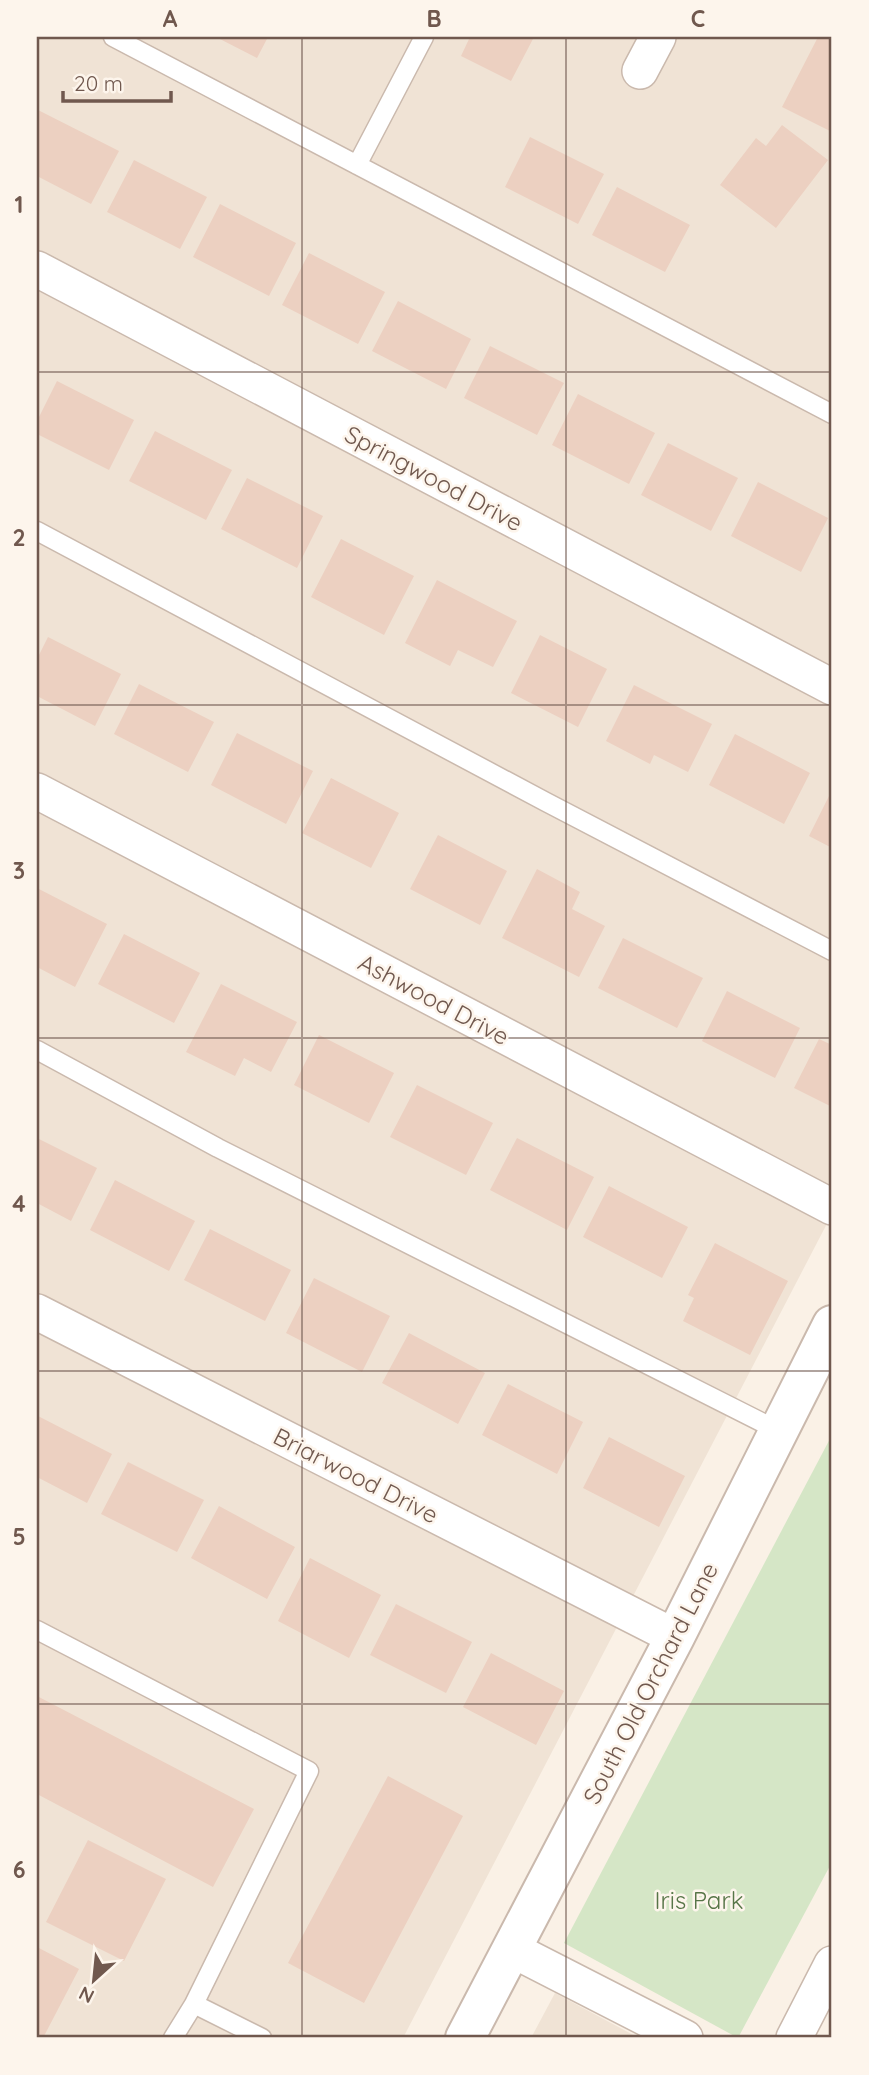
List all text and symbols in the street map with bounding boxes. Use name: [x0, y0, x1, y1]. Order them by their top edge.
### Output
text: A: [163, 4, 178, 33]
text: B: [426, 4, 442, 33]
text: C: [691, 4, 705, 33]
scale bar: [63, 60, 172, 104]
text: 20 m: [74, 70, 123, 96]
text: 1: [15, 190, 23, 219]
street label: Springwood Drive: [340, 418, 528, 538]
text: 2: [12, 523, 26, 552]
text: 3: [13, 856, 25, 885]
street label: Ashwood Drive: [354, 947, 514, 1051]
text: 4: [12, 1189, 26, 1218]
street label: Briarwood Drive: [269, 1421, 443, 1529]
text: 5: [12, 1522, 26, 1551]
street label: South Old Orchard Lane: [576, 1557, 724, 1809]
text: 6: [13, 1855, 25, 1884]
park label: Iris Park: [655, 1885, 744, 1915]
north arrow: [60, 1946, 130, 2016]
text: N: [75, 1981, 98, 2009]

